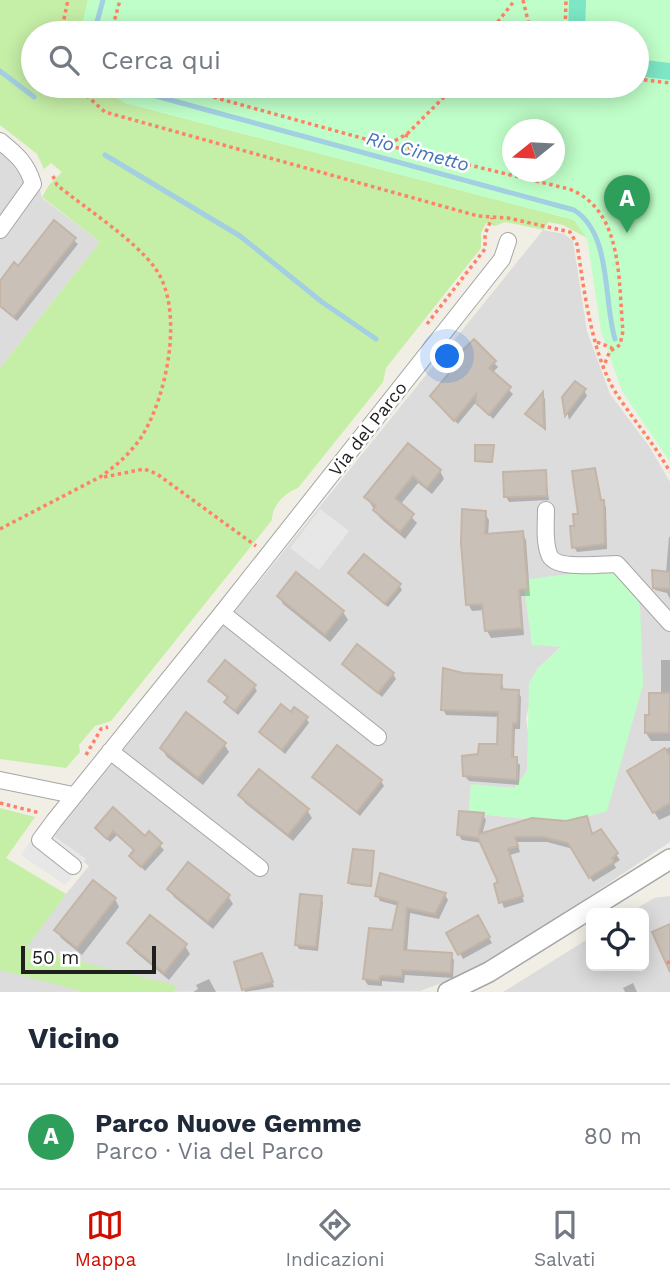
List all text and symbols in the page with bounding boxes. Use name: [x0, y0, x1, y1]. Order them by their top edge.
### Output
search box: [21, 21, 649, 98]
icon: search: [45, 41, 83, 79]
text: Cerca qui: [101, 45, 221, 75]
north arrow: [502, 119, 565, 182]
water label: Rio Cimetto: [364, 127, 472, 176]
pin: A: [604, 175, 650, 233]
your location: [430, 339, 464, 373]
street label: Via del Parco: [324, 377, 411, 480]
map controls: [586, 908, 649, 971]
button: locate: [586, 908, 649, 971]
scale bar: [21, 943, 156, 975]
text: 50 m: [32, 946, 79, 969]
text: Vicino: [28, 1020, 120, 1055]
text: Parco Nuove Gemme: [95, 1108, 362, 1138]
text: A: [43, 1123, 59, 1150]
text: 80 m: [584, 1123, 642, 1150]
text: Parco · Via del Parco: [95, 1138, 324, 1165]
tab: Mappa: [75, 1206, 136, 1271]
tab: Indicazioni: [286, 1206, 385, 1271]
tab: Salvati: [534, 1206, 595, 1271]

